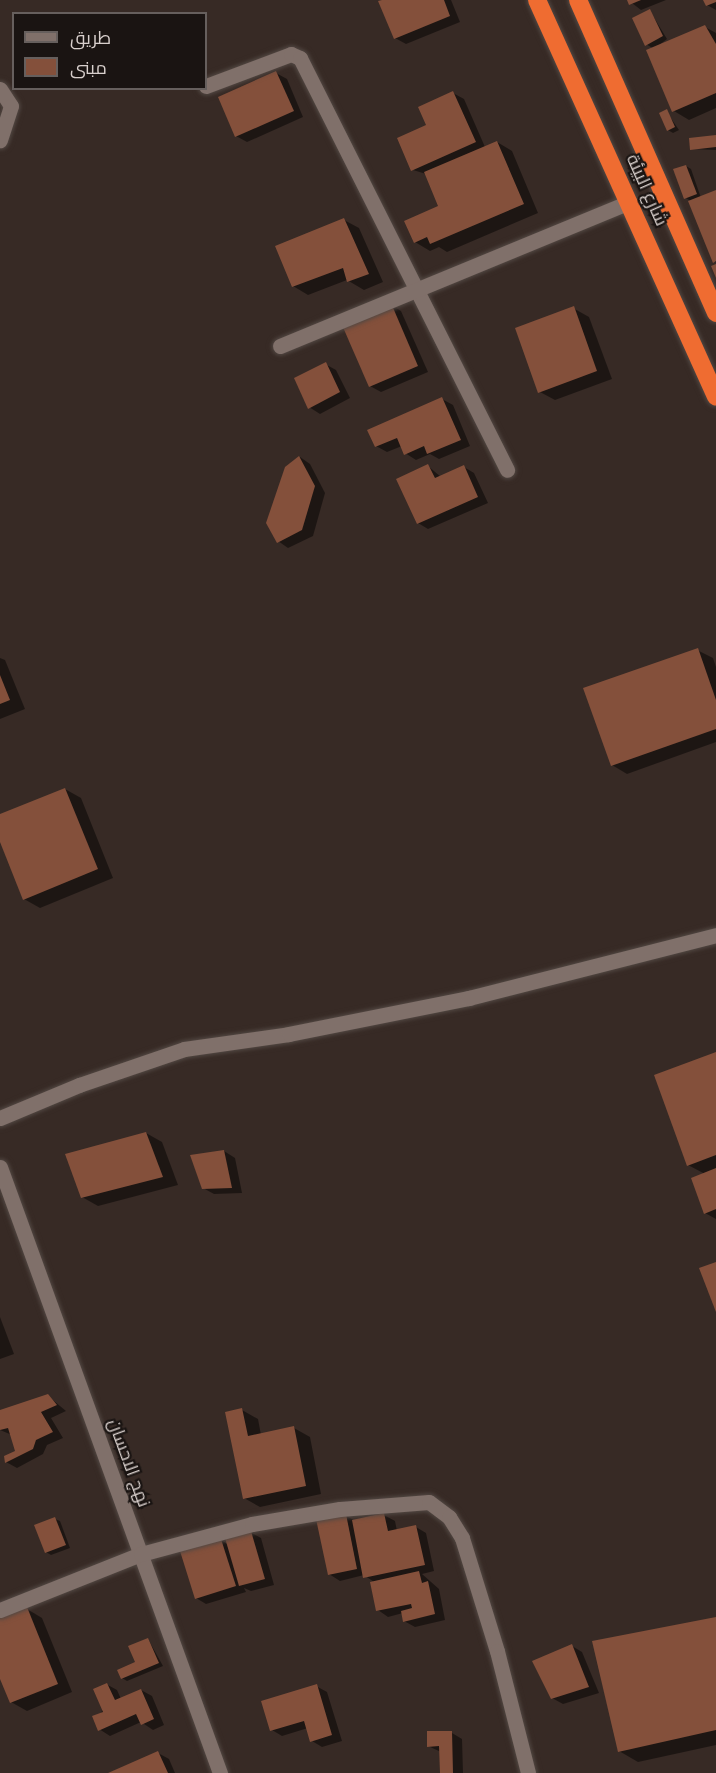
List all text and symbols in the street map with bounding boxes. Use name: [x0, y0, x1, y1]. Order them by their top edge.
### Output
legend: [12, 12, 207, 90]
text: طريق: [70, 27, 111, 49]
text: مبنى: [70, 57, 107, 79]
street label: شارع البيئة: [622, 151, 672, 229]
street label: نهج الاحسان: [103, 1416, 155, 1510]

